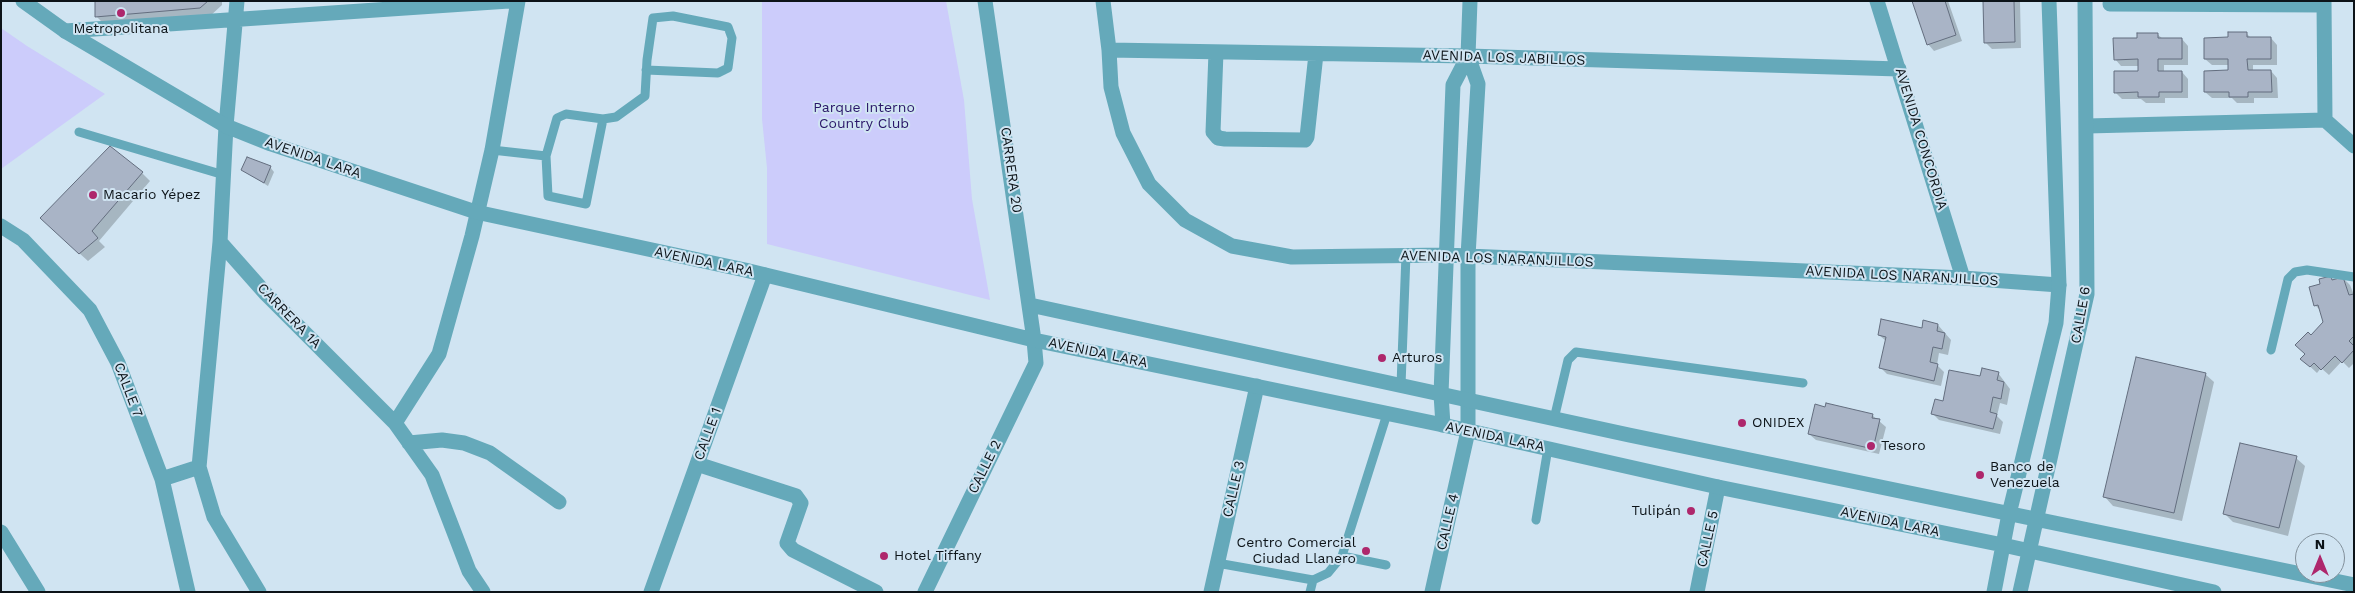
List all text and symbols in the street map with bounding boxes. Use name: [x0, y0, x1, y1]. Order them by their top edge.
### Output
marker: Metropolitana: [115, 7, 127, 19]
place label: Metropolitana: [73, 21, 169, 37]
street label: AVENIDA LOS JABILLOS: [1422, 47, 1586, 69]
street label: AVENIDA CONCORDIA: [1891, 66, 1951, 212]
park label: Parque Interno Country Club: [813, 100, 915, 132]
street label: CARRERA 20: [997, 126, 1025, 214]
street label: AVENIDA LARA: [263, 134, 363, 182]
place label: Macario Yépez: [103, 187, 201, 203]
marker: Macario Yépez: [87, 189, 99, 201]
street label: AVENIDA LARA: [653, 243, 755, 281]
street label: AVENIDA LOS NARANJILLOS: [1400, 247, 1594, 271]
street label: AVENIDA LOS NARANJILLOS: [1805, 263, 1999, 289]
street label: CARRERA 1A: [254, 280, 324, 352]
street label: CALLE 6: [2068, 285, 2094, 345]
street label: AVENIDA LARA: [1047, 334, 1149, 372]
place label: Arturos: [1392, 350, 1442, 366]
marker: Arturos: [1376, 352, 1388, 364]
street label: CALLE 7: [110, 360, 146, 420]
street label: CALLE 1: [691, 405, 725, 463]
place label: ONIDEX: [1752, 415, 1804, 431]
marker: ONIDEX: [1736, 417, 1748, 429]
street label: AVENIDA LARA: [1444, 418, 1546, 456]
street label: CALLE 2: [965, 437, 1005, 497]
place label: Tesoro: [1881, 438, 1926, 454]
marker: Tesoro: [1865, 440, 1877, 452]
street label: CALLE 3: [1219, 459, 1249, 519]
place label: Banco de Venezuela: [1990, 459, 2060, 492]
marker: Banco de Venezuela: [1974, 469, 1986, 481]
street label: CALLE 4: [1433, 492, 1463, 552]
place label: Tulipán: [1631, 503, 1681, 519]
street label: AVENIDA LARA: [1839, 503, 1941, 541]
marker: Tulipán: [1685, 505, 1697, 517]
street label: CALLE 5: [1694, 509, 1722, 569]
north arrow: [2295, 533, 2345, 583]
place label: Centro Comercial Ciudad Llanero: [1237, 535, 1356, 568]
text: N: [2315, 536, 2325, 552]
marker: Centro Comercial Ciudad Llanero: [1360, 545, 1372, 557]
place label: Hotel Tiffany: [894, 548, 982, 564]
marker: Hotel Tiffany: [878, 550, 890, 562]

